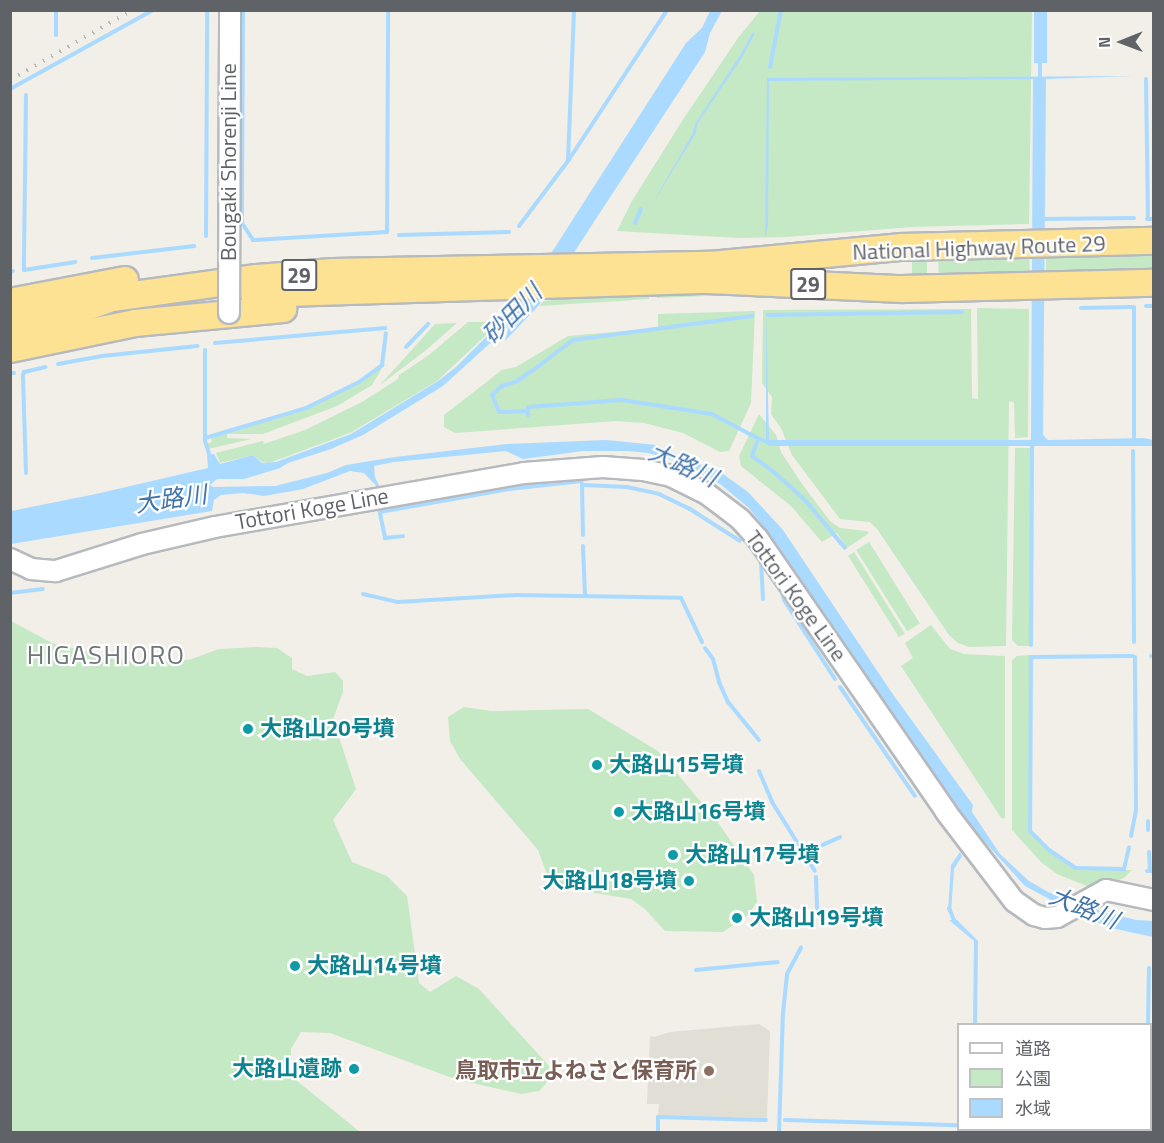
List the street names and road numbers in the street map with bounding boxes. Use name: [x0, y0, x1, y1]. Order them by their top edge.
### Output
street label: Bougaki Shorenji Line: [216, 63, 242, 261]
street label: National Highway Route 29: [852, 230, 1106, 266]
road number: 29: [281, 257, 317, 293]
road number: 29: [790, 266, 826, 302]
street label: Tottori Koge Line: [233, 483, 391, 535]
street label: Tottori Koge Line: [740, 526, 852, 666]

